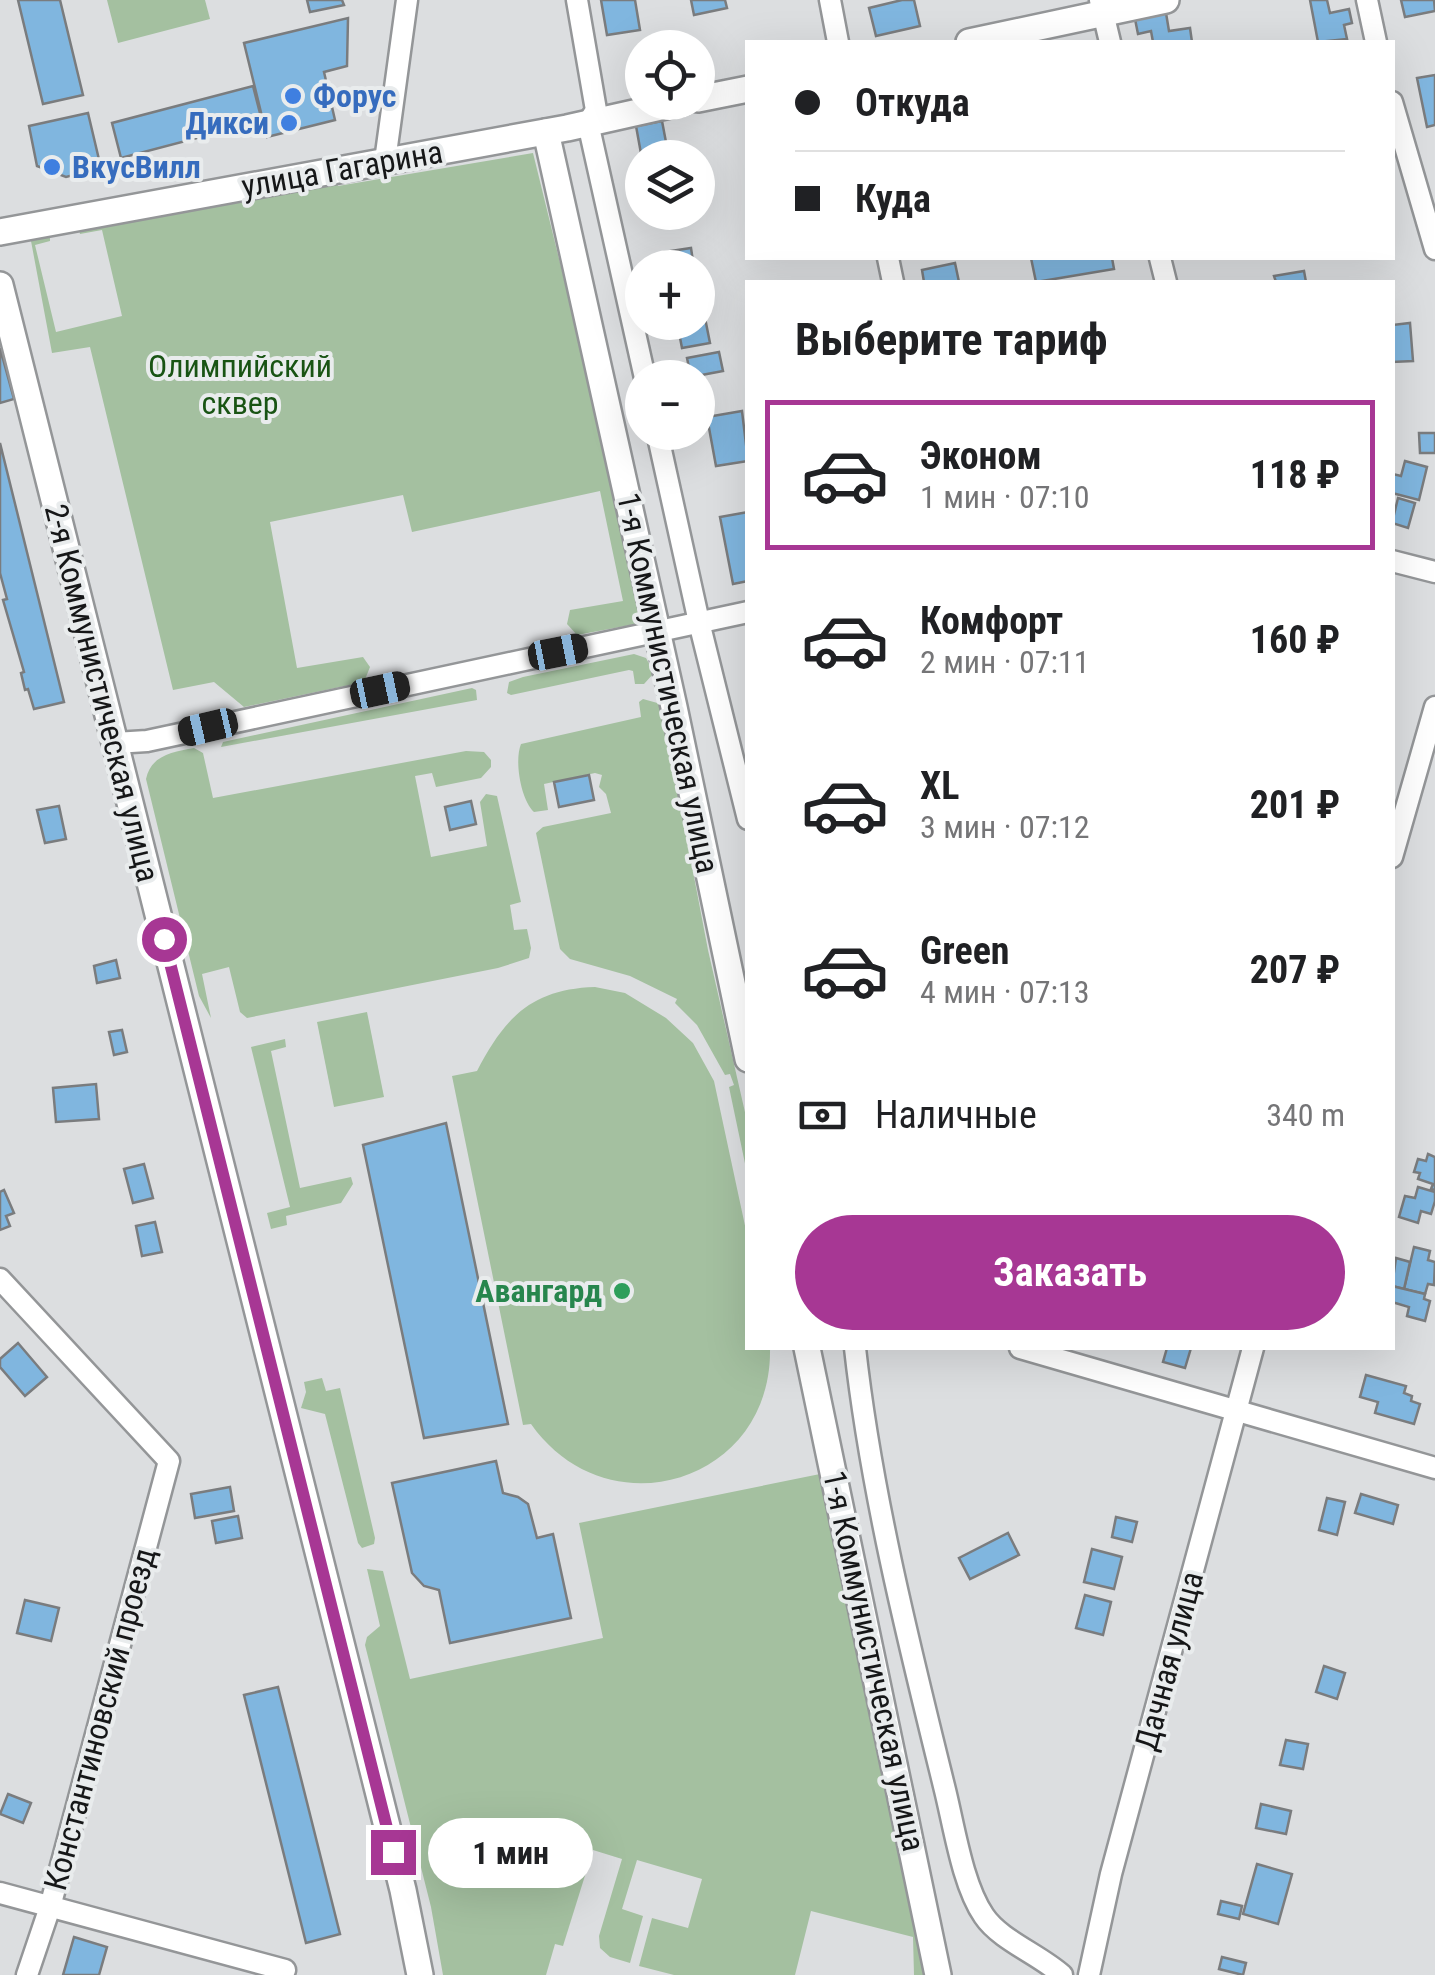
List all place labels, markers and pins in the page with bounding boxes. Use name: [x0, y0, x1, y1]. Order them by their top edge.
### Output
place label: Форус: [313, 77, 396, 115]
marker: Форус: [282, 85, 304, 107]
place label: Дикси: [185, 104, 269, 142]
marker: Дикси: [278, 112, 300, 134]
place label: ВкусВилл: [72, 148, 201, 186]
marker: ВкусВилл: [41, 156, 63, 178]
place label: Авангард: [475, 1272, 602, 1310]
marker: Авангард: [611, 1280, 633, 1302]

